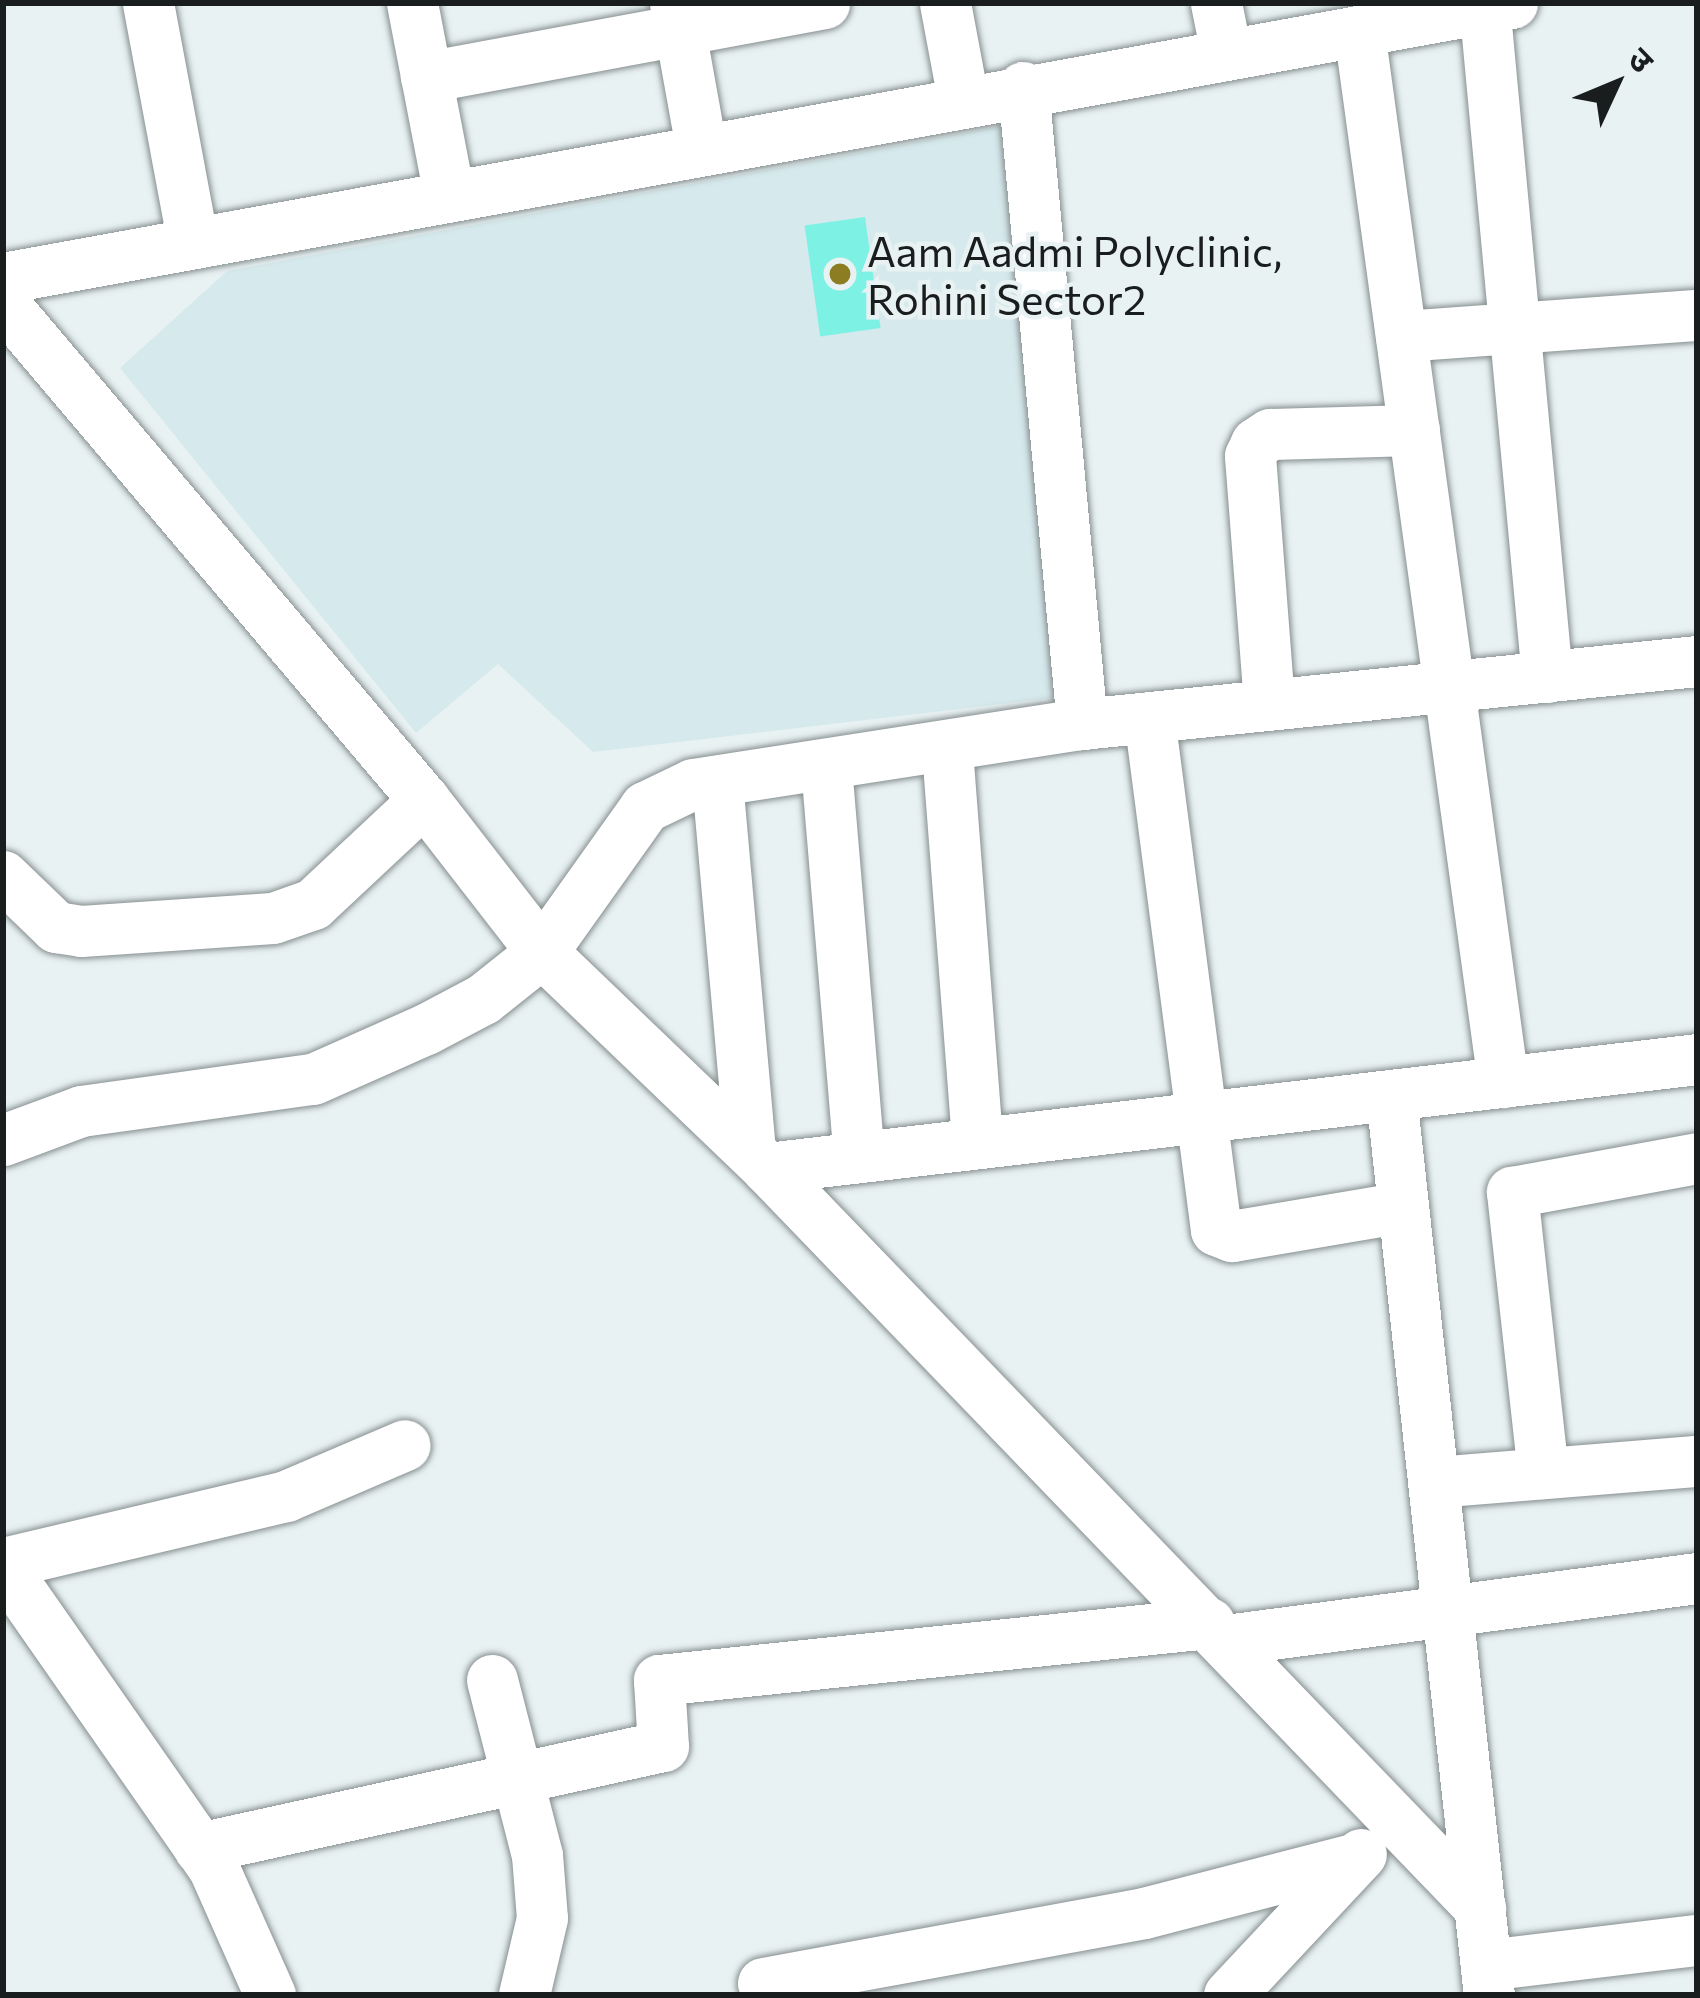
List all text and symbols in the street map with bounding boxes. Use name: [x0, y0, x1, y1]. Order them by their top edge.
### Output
north arrow: [1556, 24, 1676, 144]
text: उ: [1621, 37, 1664, 80]
place label: Aam Aadmi Polyclinic, Rohini Sector2: [867, 225, 1282, 324]
marker: Aam Aadmi Polyclinic, Rohini Sector2: [824, 258, 856, 290]

